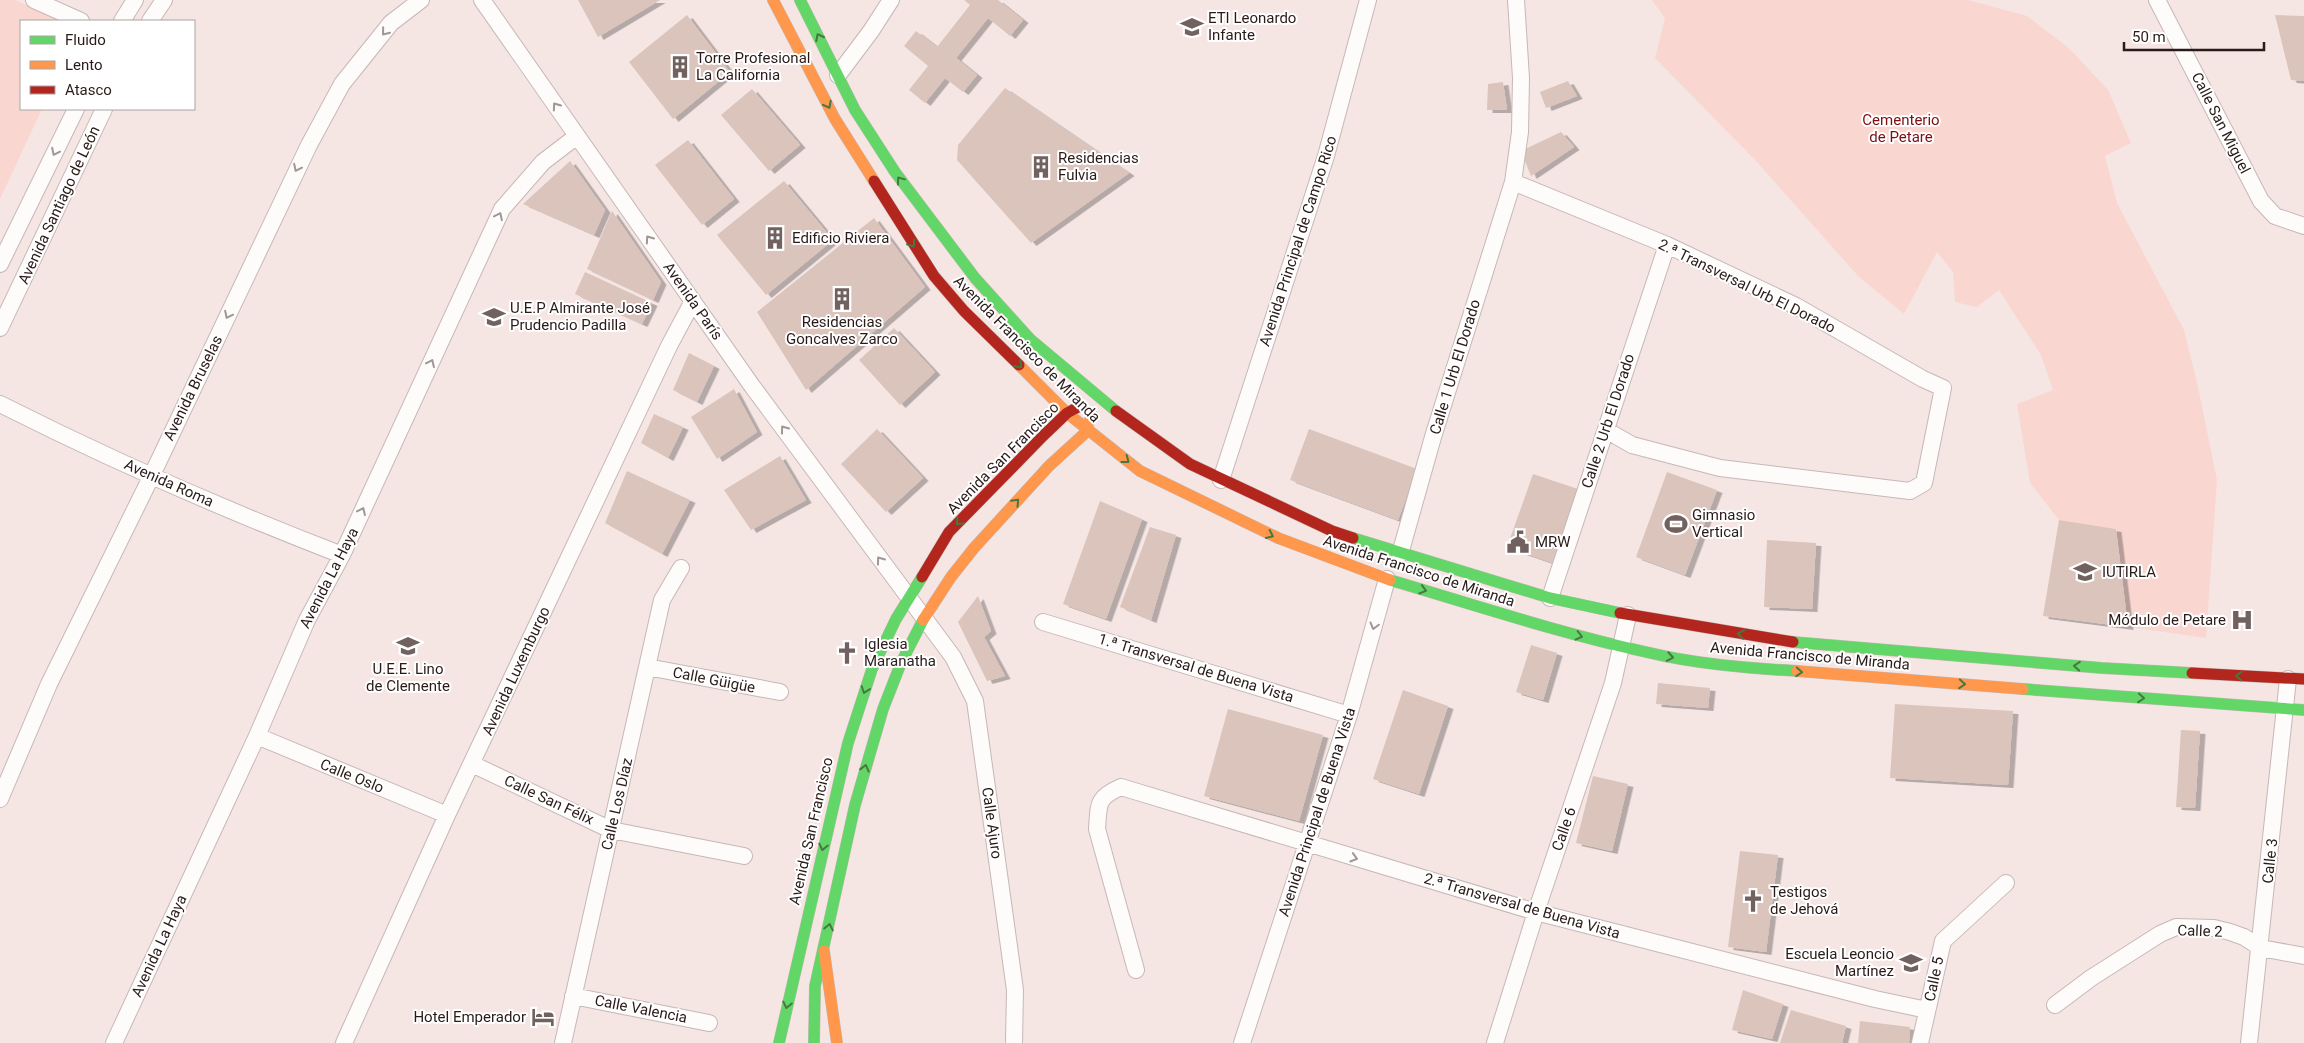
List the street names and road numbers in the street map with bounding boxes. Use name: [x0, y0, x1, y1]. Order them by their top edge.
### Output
street label: Calle San Miguel: [2188, 69, 2254, 177]
street label: Avenida Santiago de León: [14, 123, 104, 287]
street label: Avenida Principal de Campo Rico: [1255, 134, 1341, 348]
street label: 2.ª Transversal Urb El Dorado: [1656, 235, 1838, 337]
street label: Avenida París: [660, 259, 726, 343]
street label: Avenida Francisco de Miranda: [950, 272, 1104, 426]
street label: Calle 1 Urb El Dorado: [1426, 297, 1484, 437]
street label: Avenida Bruselas: [160, 332, 226, 444]
street label: Calle 2 Urb El Dorado: [1578, 352, 1638, 490]
street label: Avenida San Francisco: [943, 398, 1063, 518]
street label: Avenida Roma: [122, 455, 216, 511]
street label: Avenida La Haya: [296, 525, 362, 631]
street label: Avenida Francisco de Miranda: [1321, 532, 1517, 610]
street label: Avenida Luxemburgo: [478, 604, 554, 738]
street label: 1.ª Transversal de Buena Vista: [1096, 630, 1296, 706]
street label: Avenida Francisco de Miranda: [1709, 638, 1911, 674]
street label: Calle Güigüe: [671, 663, 757, 697]
street label: Avenida Principal de Buena Vista: [1275, 705, 1359, 919]
street label: Calle Oslo: [317, 755, 387, 797]
street label: Avenida San Francisco: [785, 755, 837, 907]
street label: Calle Los Díaz: [598, 756, 636, 852]
street label: Calle San Félix: [501, 771, 597, 829]
street label: Calle Ajuro: [978, 786, 1006, 860]
street label: Calle 6: [1548, 805, 1580, 853]
street label: Calle 3: [2259, 838, 2281, 884]
street label: 2.ª Transversal de Buena Vista: [1422, 869, 1622, 943]
street label: Avenida La Haya: [127, 892, 191, 1000]
street label: Calle 2: [2177, 921, 2223, 941]
street label: Calle 5: [1920, 955, 1948, 1003]
street label: Calle Valencia: [593, 991, 689, 1027]

